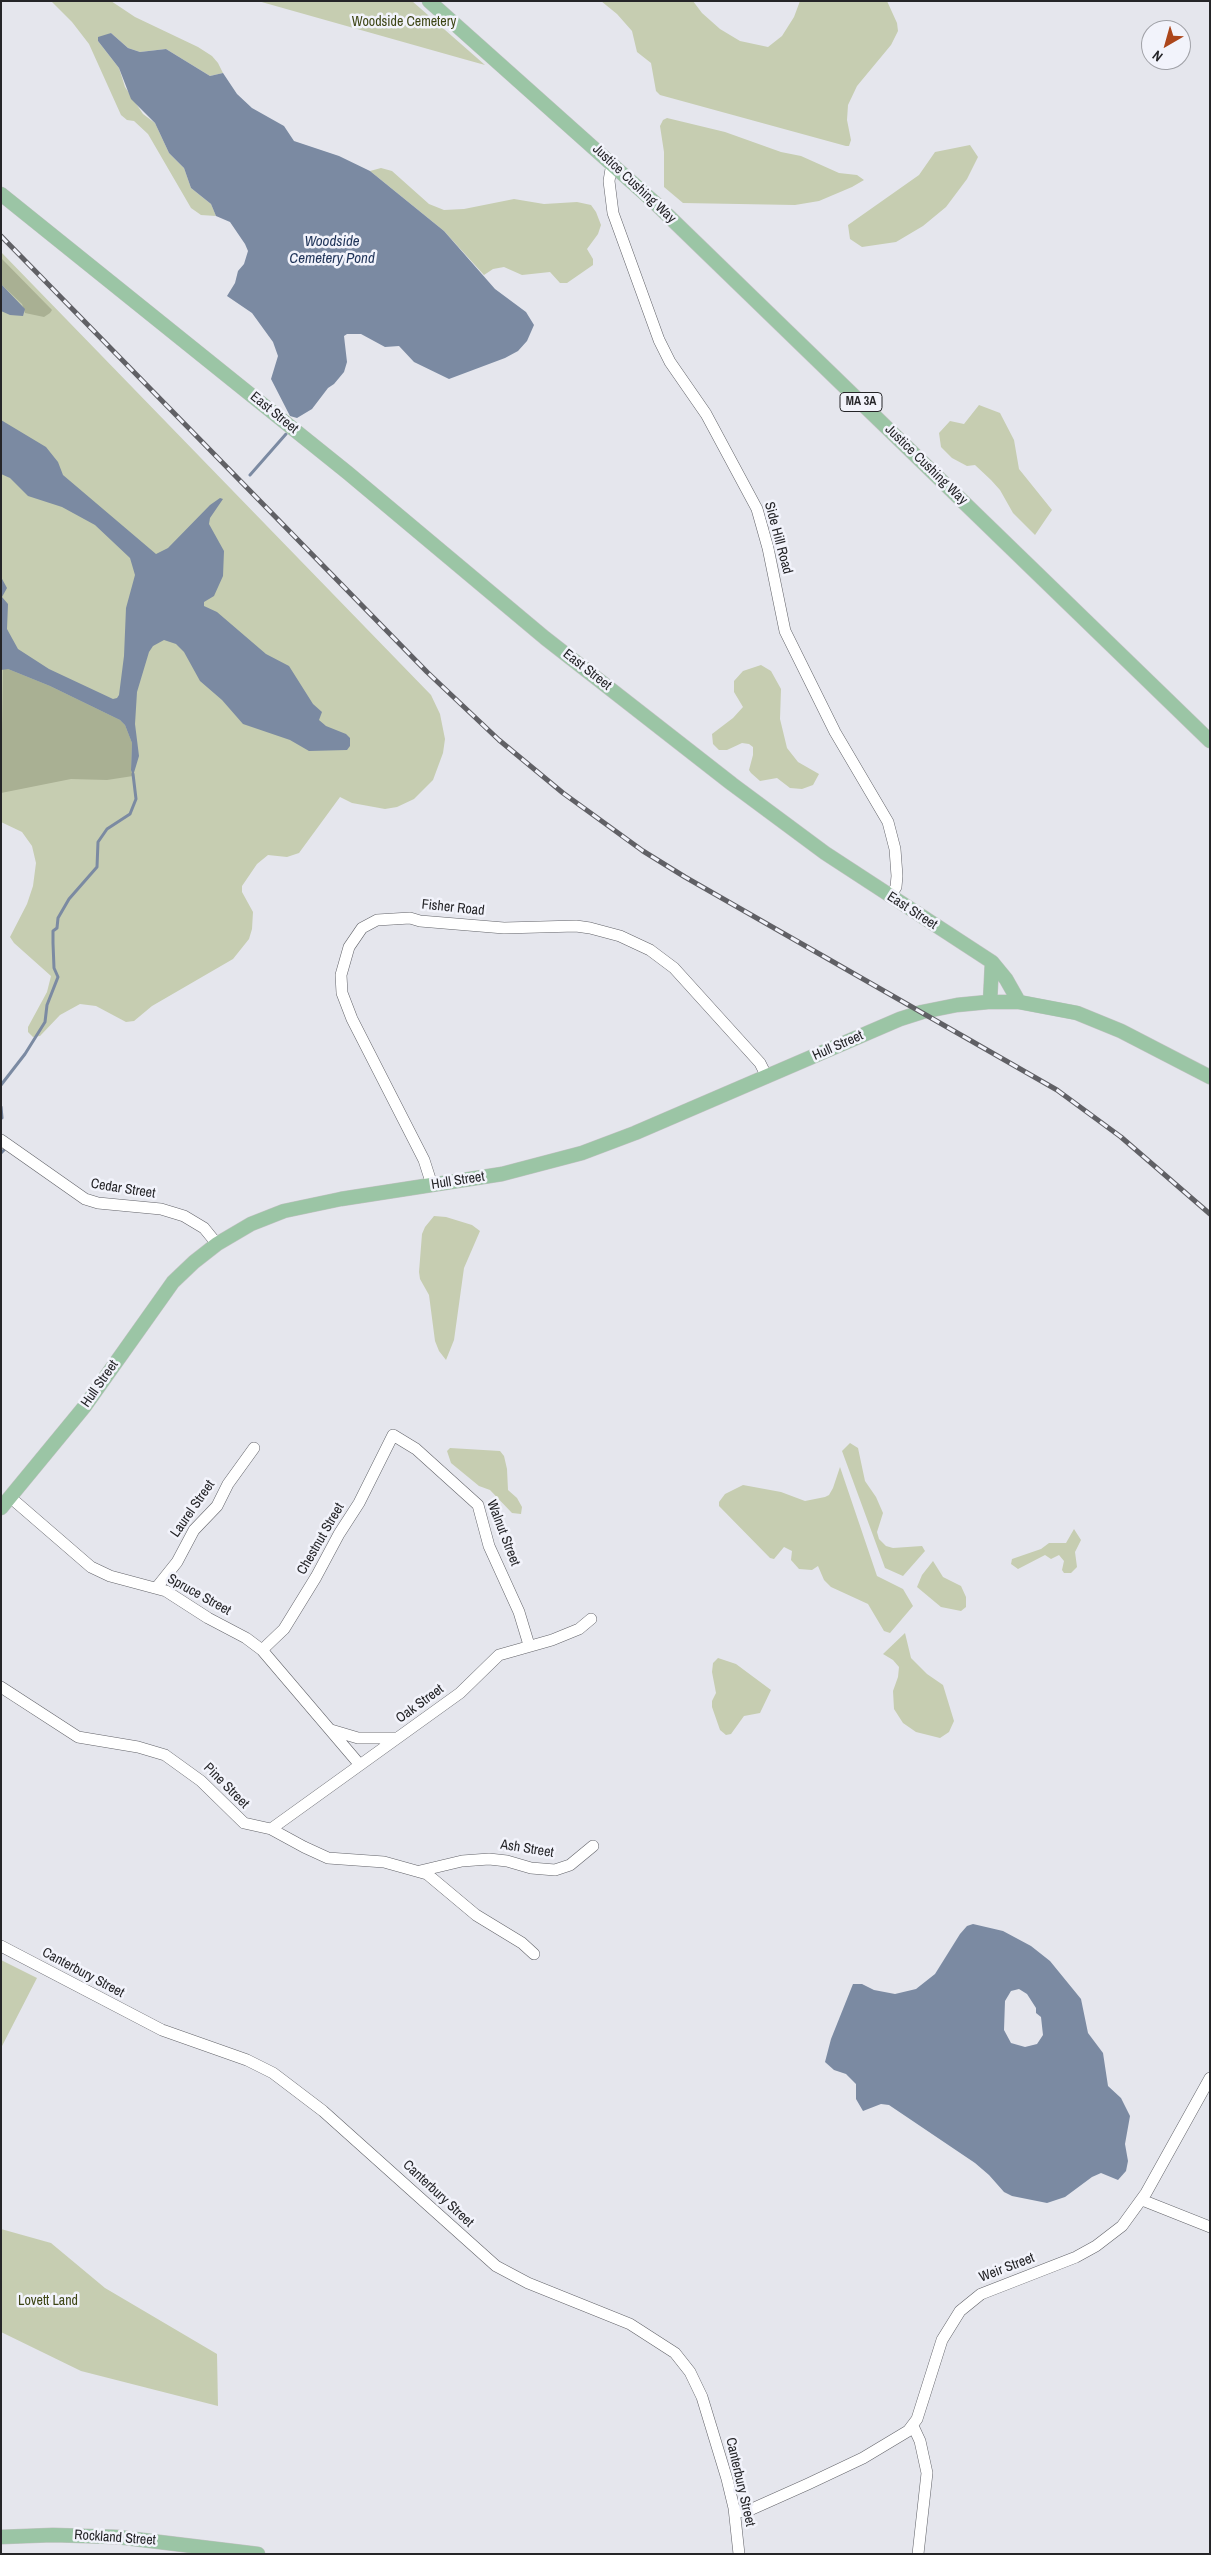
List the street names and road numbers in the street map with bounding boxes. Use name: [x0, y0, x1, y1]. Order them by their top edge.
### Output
street label: Justice Cushing Way: [589, 141, 679, 227]
street label: East Street: [247, 389, 301, 437]
road number: MA 3A: [840, 392, 882, 412]
street label: Justice Cushing Way: [881, 421, 971, 509]
street label: Side Hill Road: [760, 500, 796, 576]
street label: East Street: [559, 646, 615, 694]
street label: East Street: [884, 888, 940, 934]
street label: Fisher Road: [421, 896, 485, 920]
street label: Hull Street: [810, 1027, 866, 1065]
street label: Hull Street: [430, 1169, 486, 1193]
street label: Cedar Street: [90, 1176, 156, 1202]
street label: Hull Street: [78, 1357, 122, 1411]
street label: Laurel Street: [167, 1477, 219, 1541]
street label: Walnut Street: [483, 1498, 523, 1568]
street label: Chestnut Street: [294, 1500, 348, 1578]
street label: Spruce Street: [164, 1571, 234, 1619]
street label: Oak Street: [393, 1681, 447, 1727]
street label: Pine Street: [200, 1760, 252, 1812]
street label: Ash Street: [499, 1837, 555, 1861]
street label: Canterbury Street: [39, 1944, 127, 2002]
street label: Canterbury Street: [399, 2157, 477, 2231]
street label: Weir Street: [977, 2250, 1037, 2286]
street label: Canterbury Street: [722, 2436, 758, 2528]
street label: Rockland Street: [74, 2527, 156, 2549]

